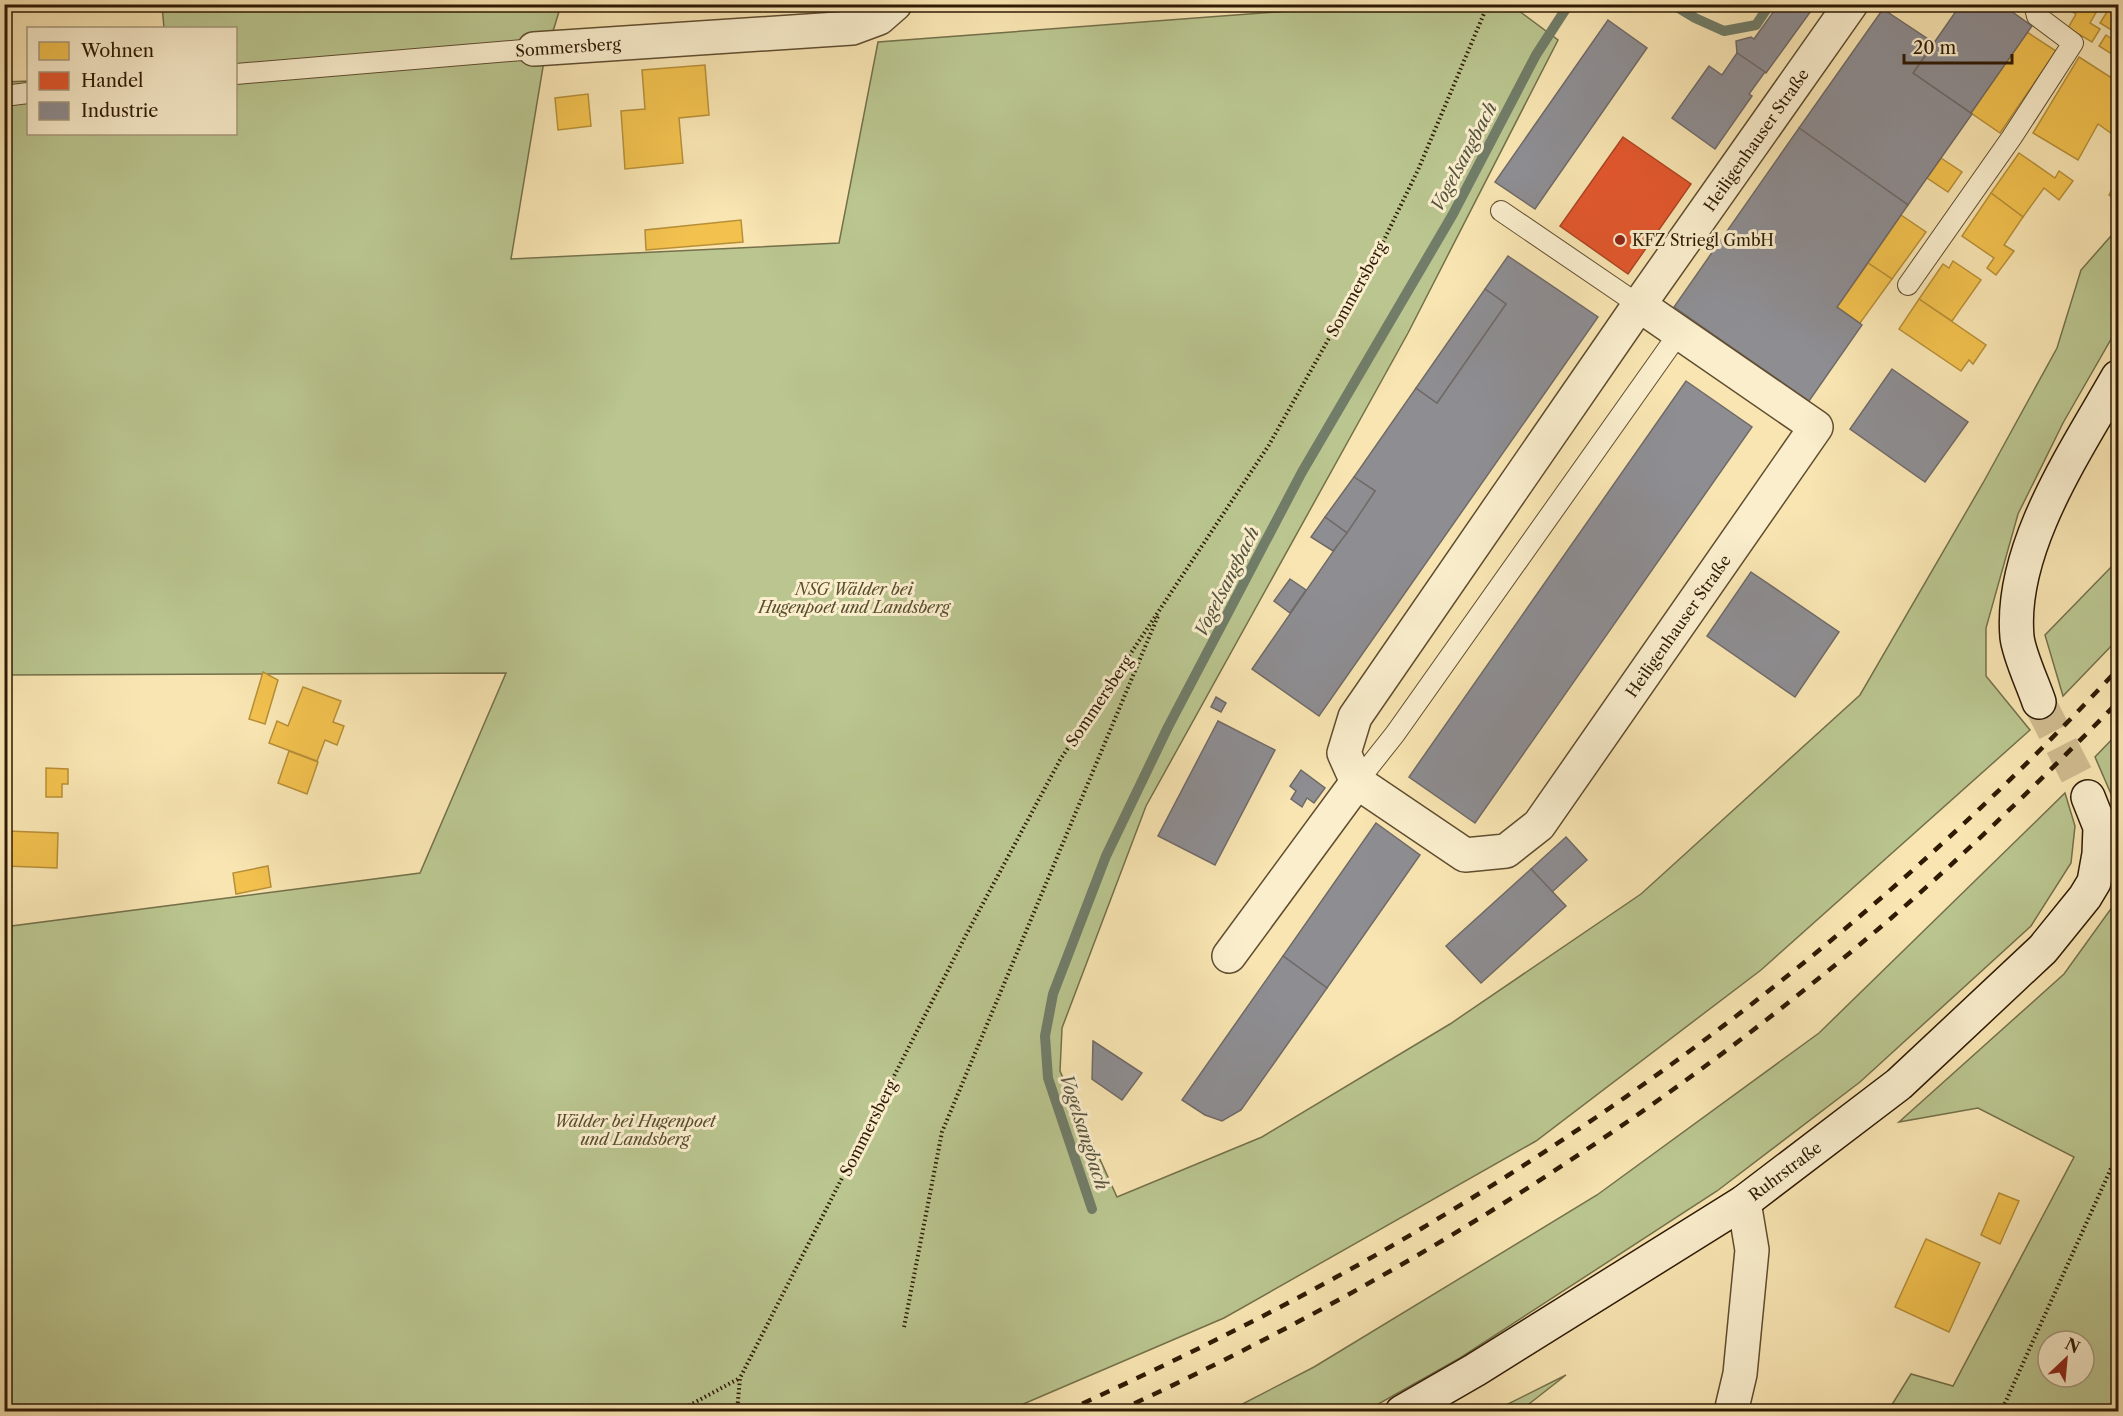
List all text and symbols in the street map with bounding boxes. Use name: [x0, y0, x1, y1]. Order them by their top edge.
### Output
legend: [27, 27, 237, 135]
scale bar: [1904, 27, 2012, 65]
street label: Sommersberg: [515, 33, 622, 61]
text: 20 m: [1913, 37, 1957, 59]
text: Wohnen: [80, 40, 154, 62]
street label: Heiligenhauser Straße: [1699, 65, 1813, 215]
text: Handel: [81, 70, 143, 92]
water label: Vogelsangbach: [1426, 99, 1502, 215]
text: Industrie: [81, 100, 158, 122]
place label: KFZ Striegl GmbH: [1632, 230, 1774, 250]
marker: KFZ Striegl GmbH: [1613, 233, 1627, 247]
street label: Sommersberg: [1322, 238, 1391, 340]
water label: Vogelsangbach: [1190, 523, 1264, 641]
street label: Heiligenhauser Straße: [1621, 551, 1735, 701]
park label: NSG Wälder bei Hugenpoet und Landsberg: [756, 579, 952, 617]
street label: Sommersberg: [1061, 651, 1137, 750]
water label: Vogelsangbach: [1055, 1071, 1113, 1193]
street label: Sommersberg: [835, 1076, 901, 1180]
park label: Wälder bei Hugenpoet und Landsberg: [554, 1111, 717, 1149]
street label: Ruhrstraße: [1745, 1137, 1825, 1205]
north arrow: [2036, 1329, 2096, 1389]
text: N: [2062, 1333, 2083, 1358]

